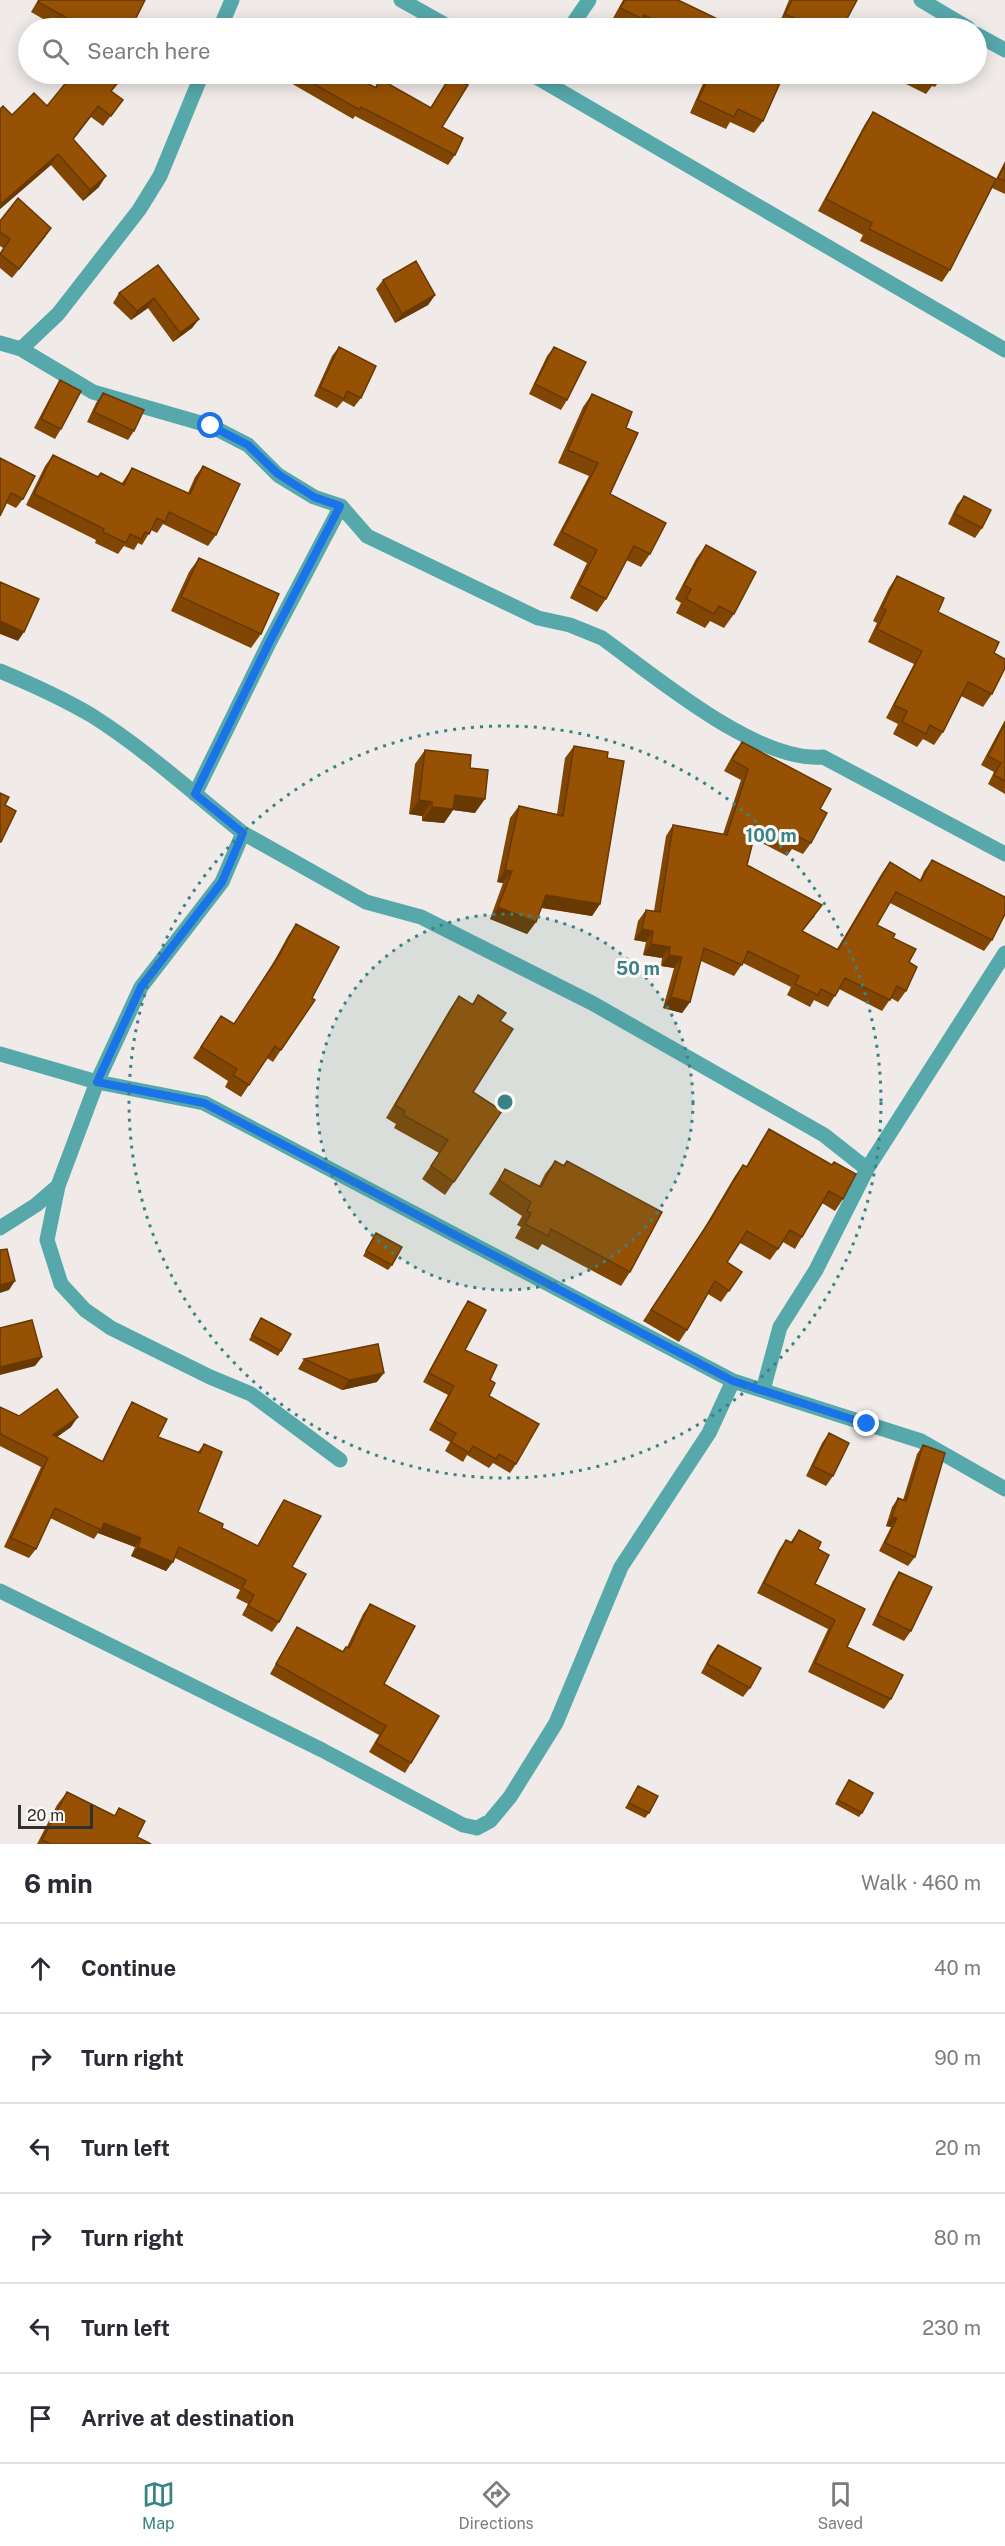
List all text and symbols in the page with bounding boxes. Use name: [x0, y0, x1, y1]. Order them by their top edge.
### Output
search box: [18, 18, 987, 84]
icon: search: [39, 35, 72, 68]
text: Search here: [87, 38, 211, 64]
route start: [197, 412, 223, 438]
text: 100 m: [745, 825, 797, 846]
text: 50 m: [616, 958, 660, 979]
centre of rings: [495, 1092, 515, 1112]
route end: [853, 1410, 879, 1436]
scale bar: [18, 1802, 93, 1830]
text: 20 m: [27, 1806, 64, 1825]
text: 6 min: [24, 1868, 93, 1899]
text: Walk · 460 m: [861, 1871, 981, 1895]
icon: ahead: [24, 1952, 57, 1985]
text: Continue: [81, 1955, 176, 1981]
text: 40 m: [934, 1956, 981, 1980]
icon: right: [24, 2042, 57, 2075]
text: Turn right: [81, 2045, 184, 2071]
text: 90 m: [934, 2046, 981, 2070]
icon: left: [24, 2132, 57, 2165]
text: Turn left: [81, 2135, 170, 2161]
text: 20 m: [935, 2136, 981, 2160]
icon: right: [24, 2222, 57, 2255]
text: Turn right: [81, 2225, 184, 2251]
text: 80 m: [934, 2226, 981, 2250]
icon: left: [24, 2312, 57, 2345]
text: Turn left: [81, 2315, 170, 2341]
text: 230 m: [922, 2316, 981, 2340]
icon: arrive: [24, 2402, 57, 2435]
text: Arrive at destination: [81, 2405, 294, 2431]
tab: Map: [142, 2478, 175, 2533]
tab: Directions: [459, 2478, 534, 2533]
tab: Saved: [817, 2478, 863, 2533]

